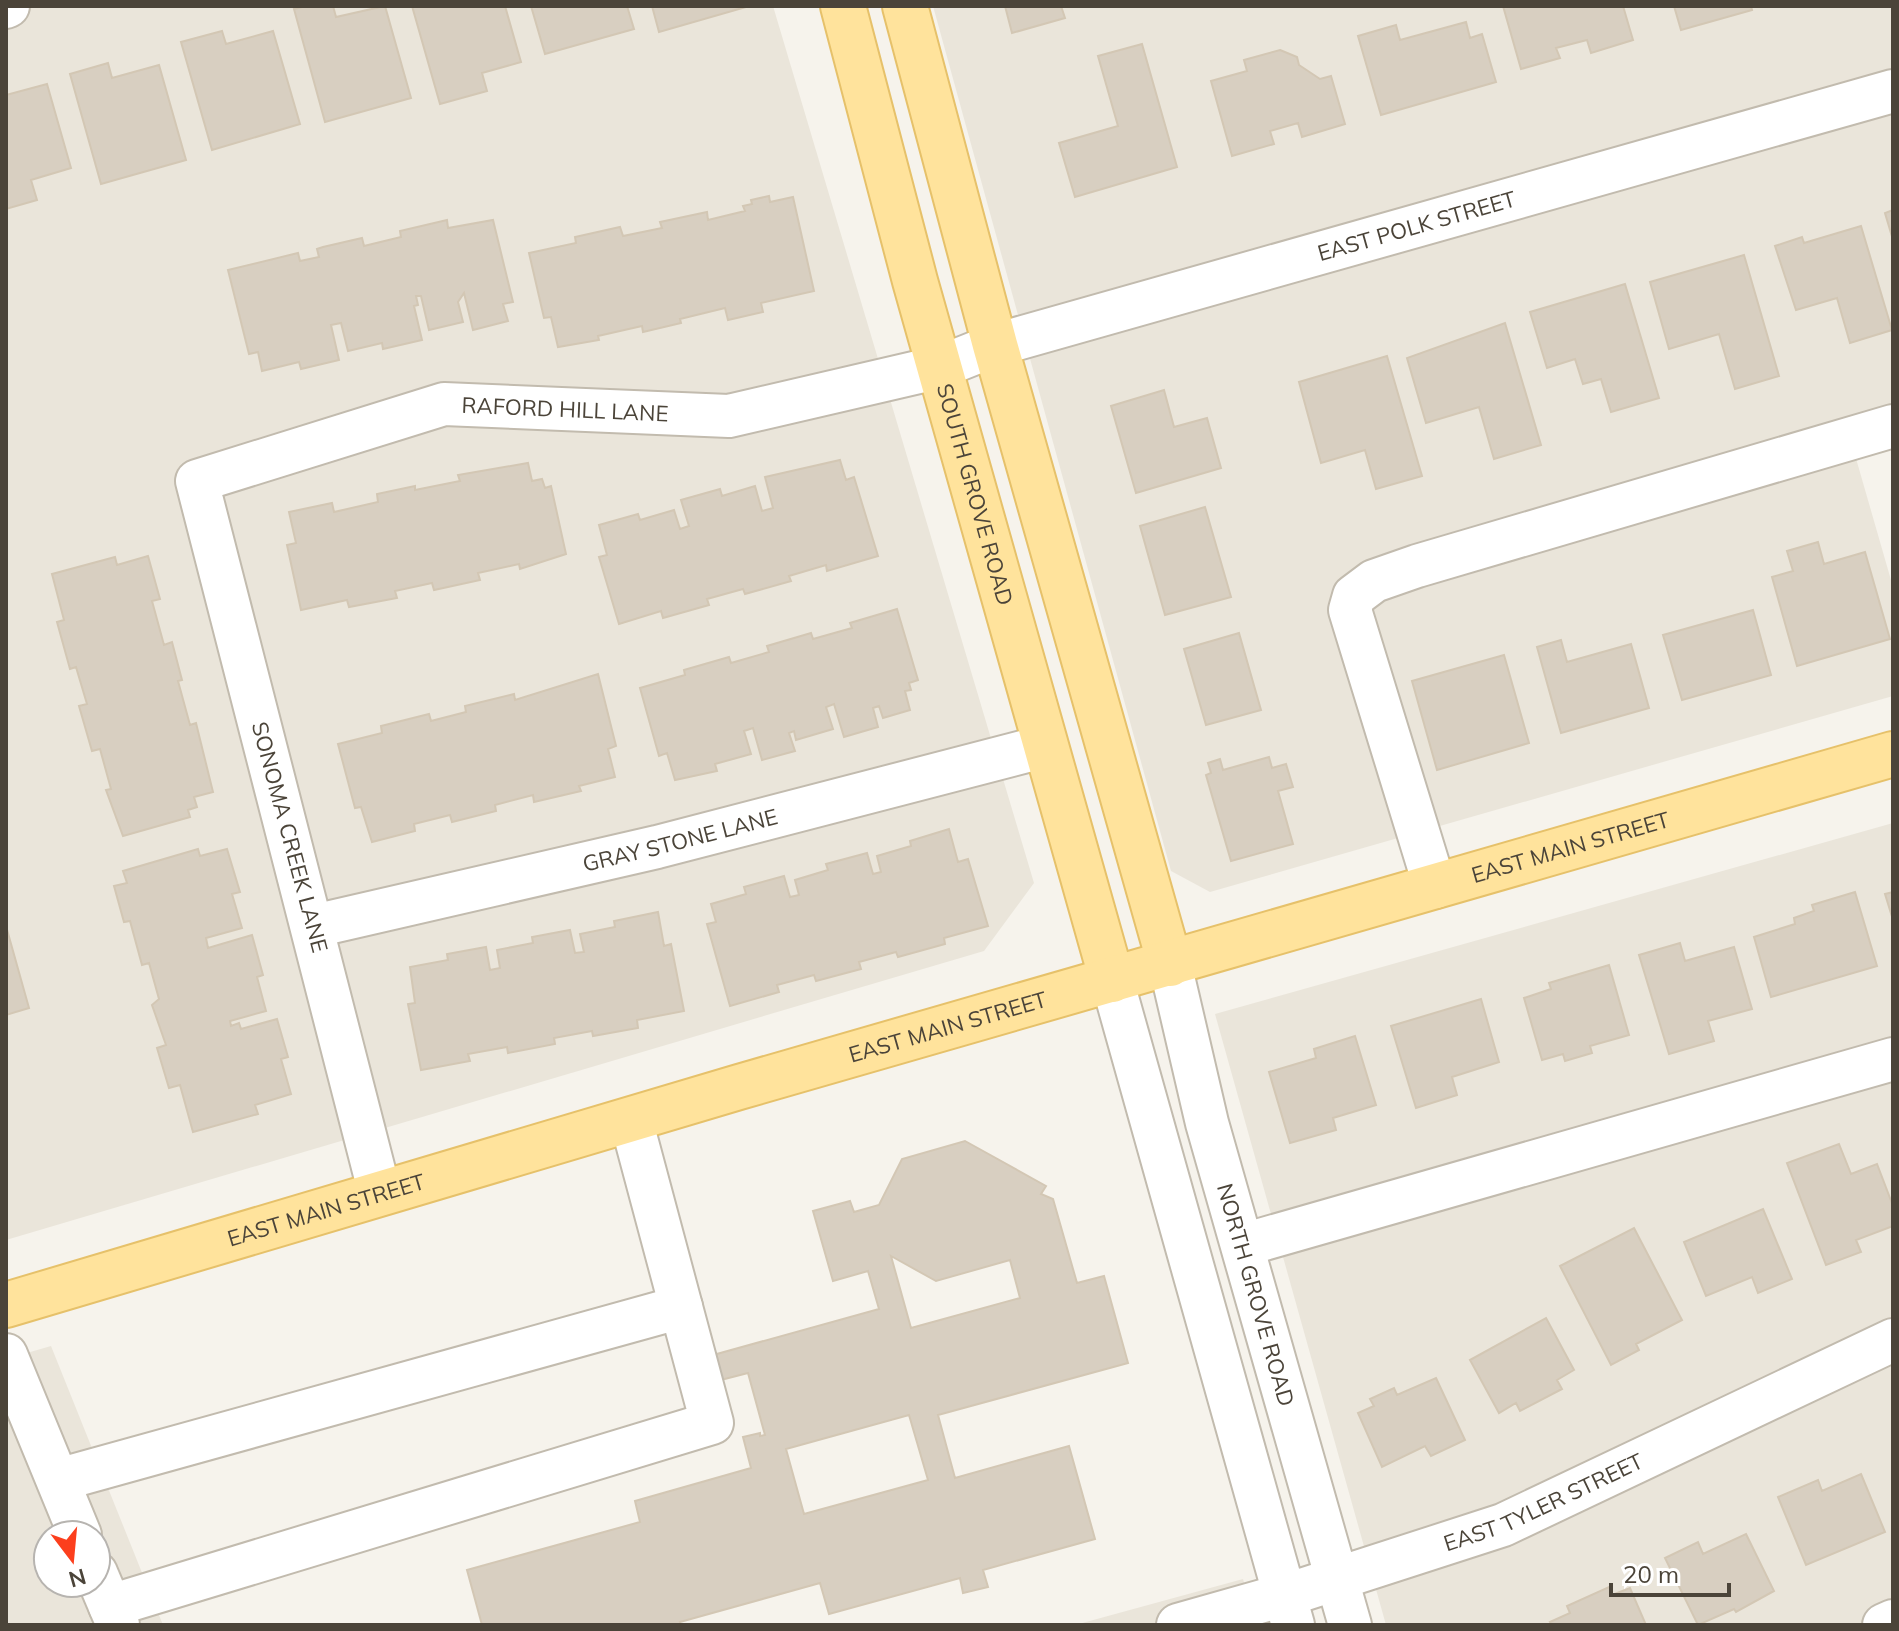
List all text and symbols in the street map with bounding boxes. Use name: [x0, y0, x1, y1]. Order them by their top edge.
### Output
street label: EAST POLK STREET: [1314, 184, 1519, 267]
street label: SOUTH GROVE ROAD: [931, 380, 1020, 608]
street label: RAFORD HILL LANE: [461, 391, 669, 427]
street label: SONOMA CREEK LANE: [246, 719, 334, 955]
street label: GRAY STONE LANE: [580, 802, 780, 878]
street label: EAST MAIN STREET: [1468, 805, 1673, 889]
street label: EAST MAIN STREET: [845, 985, 1050, 1069]
street label: EAST MAIN STREET: [224, 1167, 428, 1252]
street label: NORTH GROVE ROAD: [1211, 1180, 1301, 1410]
street label: EAST TYLER STREET: [1440, 1447, 1648, 1557]
north arrow: [32, 1519, 112, 1599]
scale bar: [1611, 1547, 1729, 1597]
text: 20 m: [1623, 1559, 1679, 1589]
text: N: [66, 1562, 89, 1594]

